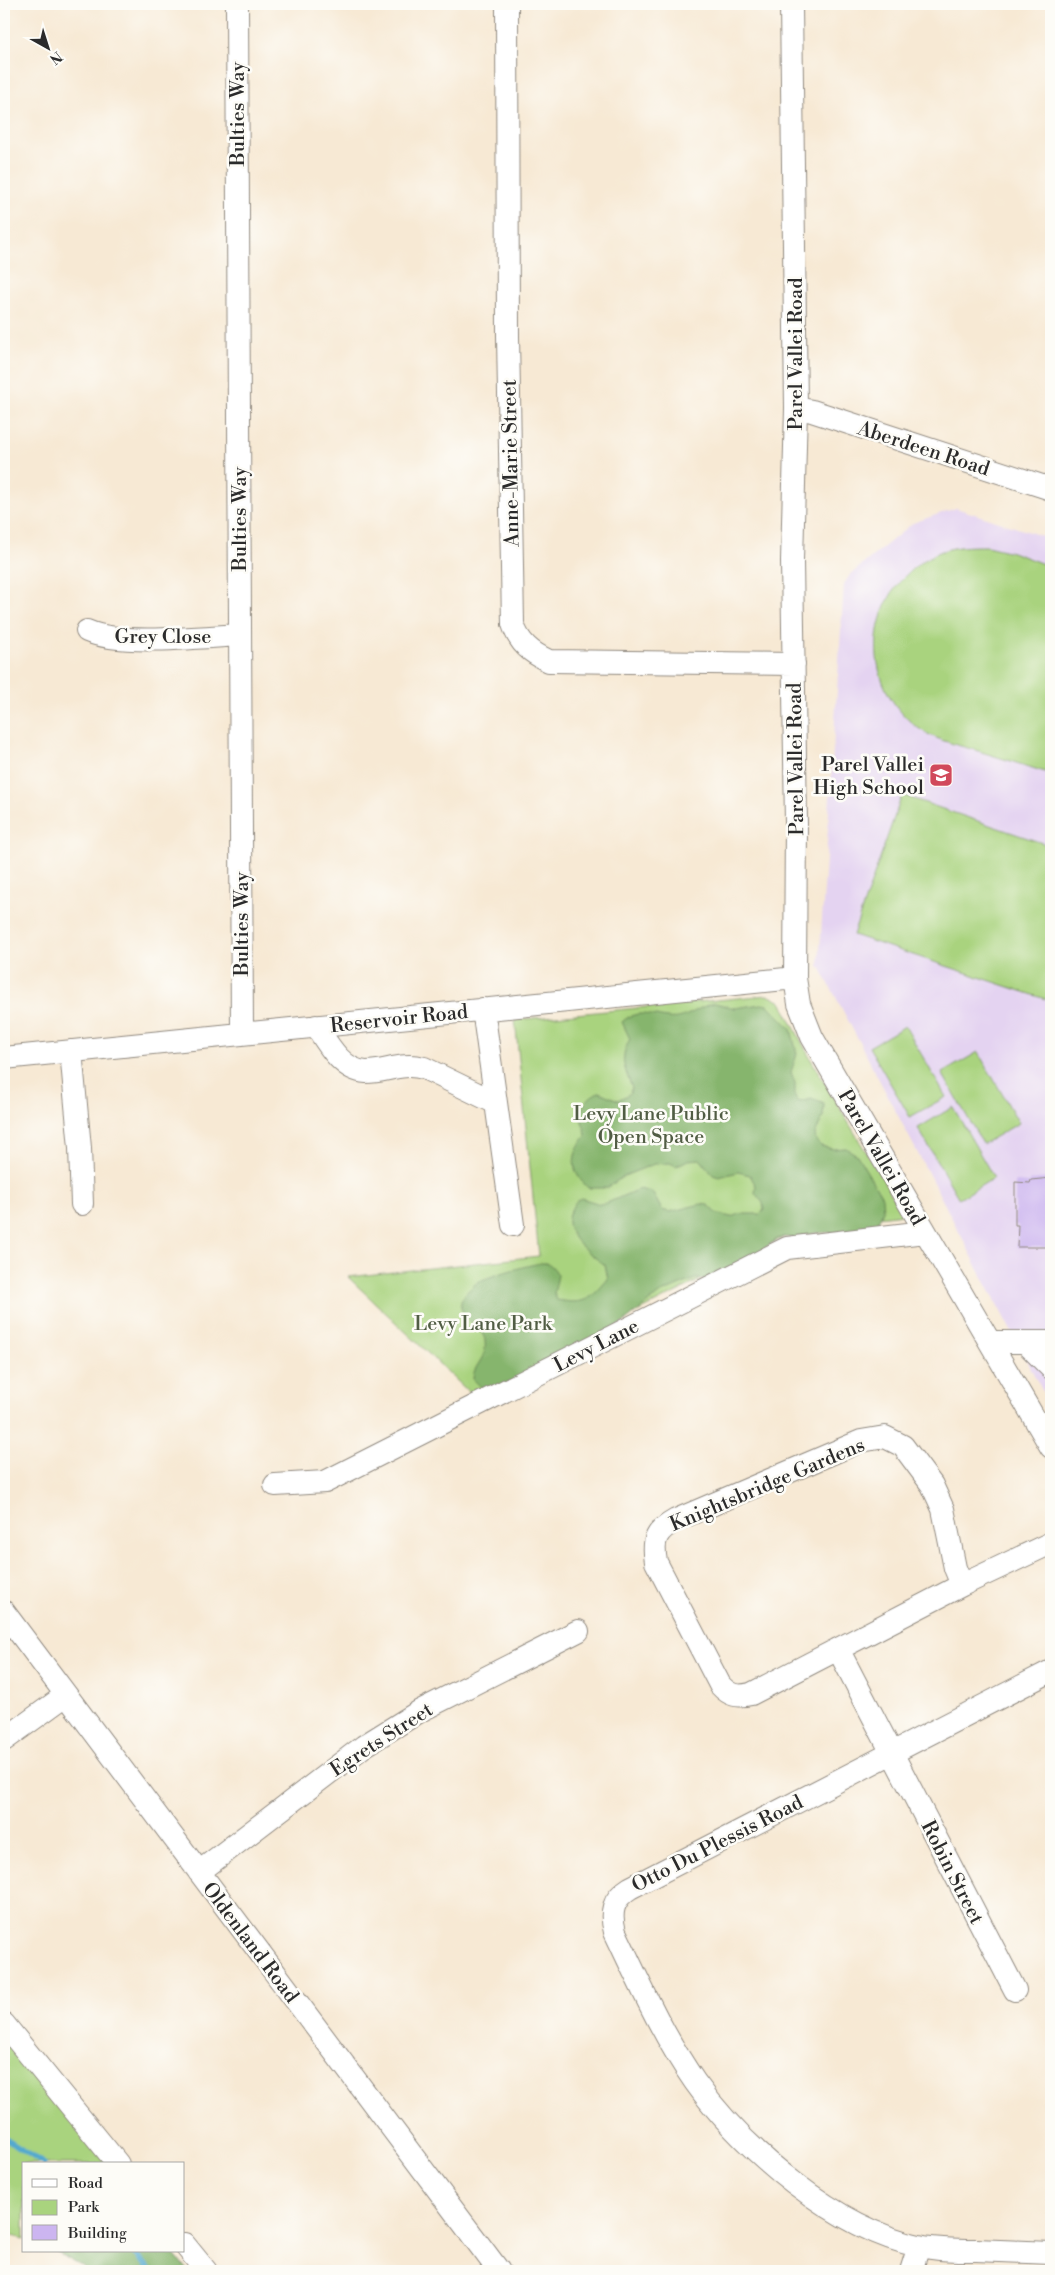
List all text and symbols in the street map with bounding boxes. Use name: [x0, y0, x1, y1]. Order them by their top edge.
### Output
north arrow: [22, 22, 72, 72]
text: N: [46, 47, 66, 68]
street label: Bulties Way: [226, 61, 251, 167]
street label: Parel Vallei Road: [784, 277, 809, 431]
street label: Anne-Marie Street: [498, 379, 525, 548]
street label: Aberdeen Road: [853, 416, 993, 483]
street label: Bulties Way: [228, 466, 253, 572]
street label: Grey Close: [115, 625, 211, 650]
street label: Parel Vallei Road: [783, 682, 810, 836]
place label: Parel Vallei High School: [813, 753, 924, 801]
school or university icon: Parel Vallei High School: [928, 762, 954, 788]
street label: Bulties Way: [230, 871, 255, 977]
street label: Reservoir Road: [329, 1000, 470, 1039]
street label: Parel Vallei Road: [832, 1085, 930, 1231]
park label: Levy Lane Public Open Space: [573, 1102, 729, 1150]
park label: Levy Lane Park: [414, 1312, 554, 1337]
street label: Levy Lane: [550, 1314, 644, 1378]
street label: Knightsbridge Gardens: [666, 1433, 869, 1538]
street label: Egrets Street: [326, 1698, 438, 1783]
street label: Otto Du Plessis Road: [628, 1790, 808, 1898]
street label: Robin Street: [915, 1817, 989, 1929]
street label: Oldenland Road: [196, 1878, 304, 2009]
legend: [22, 2162, 185, 2252]
text: Road: [68, 2174, 103, 2193]
text: Park: [68, 2198, 100, 2217]
text: Building: [67, 2224, 127, 2243]

